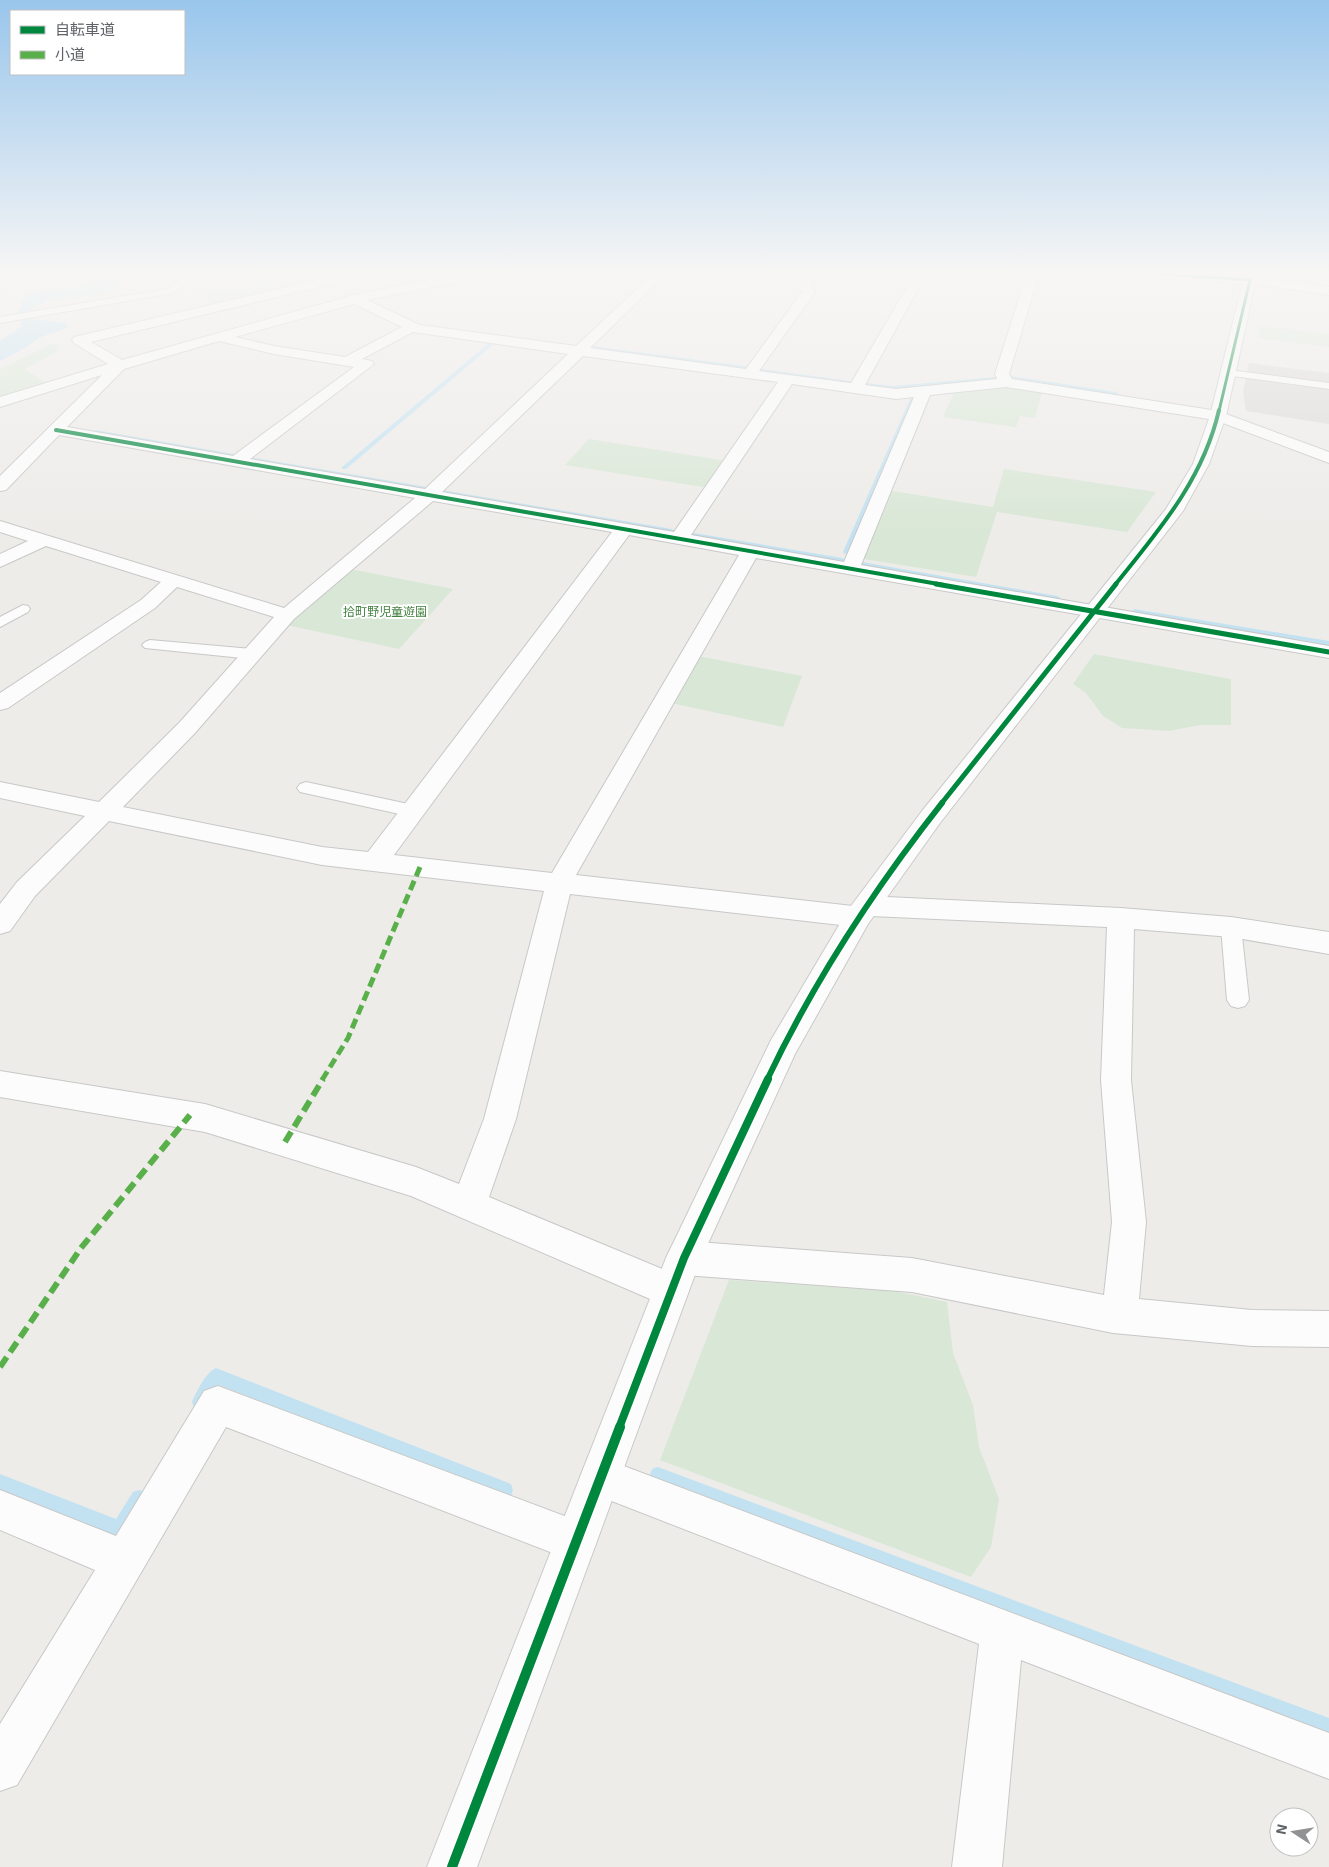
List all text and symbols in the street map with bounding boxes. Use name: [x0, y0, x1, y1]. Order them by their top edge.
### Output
legend: [10, 10, 185, 75]
text: 自転車道: [55, 20, 115, 38]
text: 小道: [55, 45, 85, 63]
park label: 拾町野児童遊園: [343, 604, 427, 618]
north arrow: [1269, 1807, 1319, 1857]
text: N: [1271, 1822, 1290, 1836]

